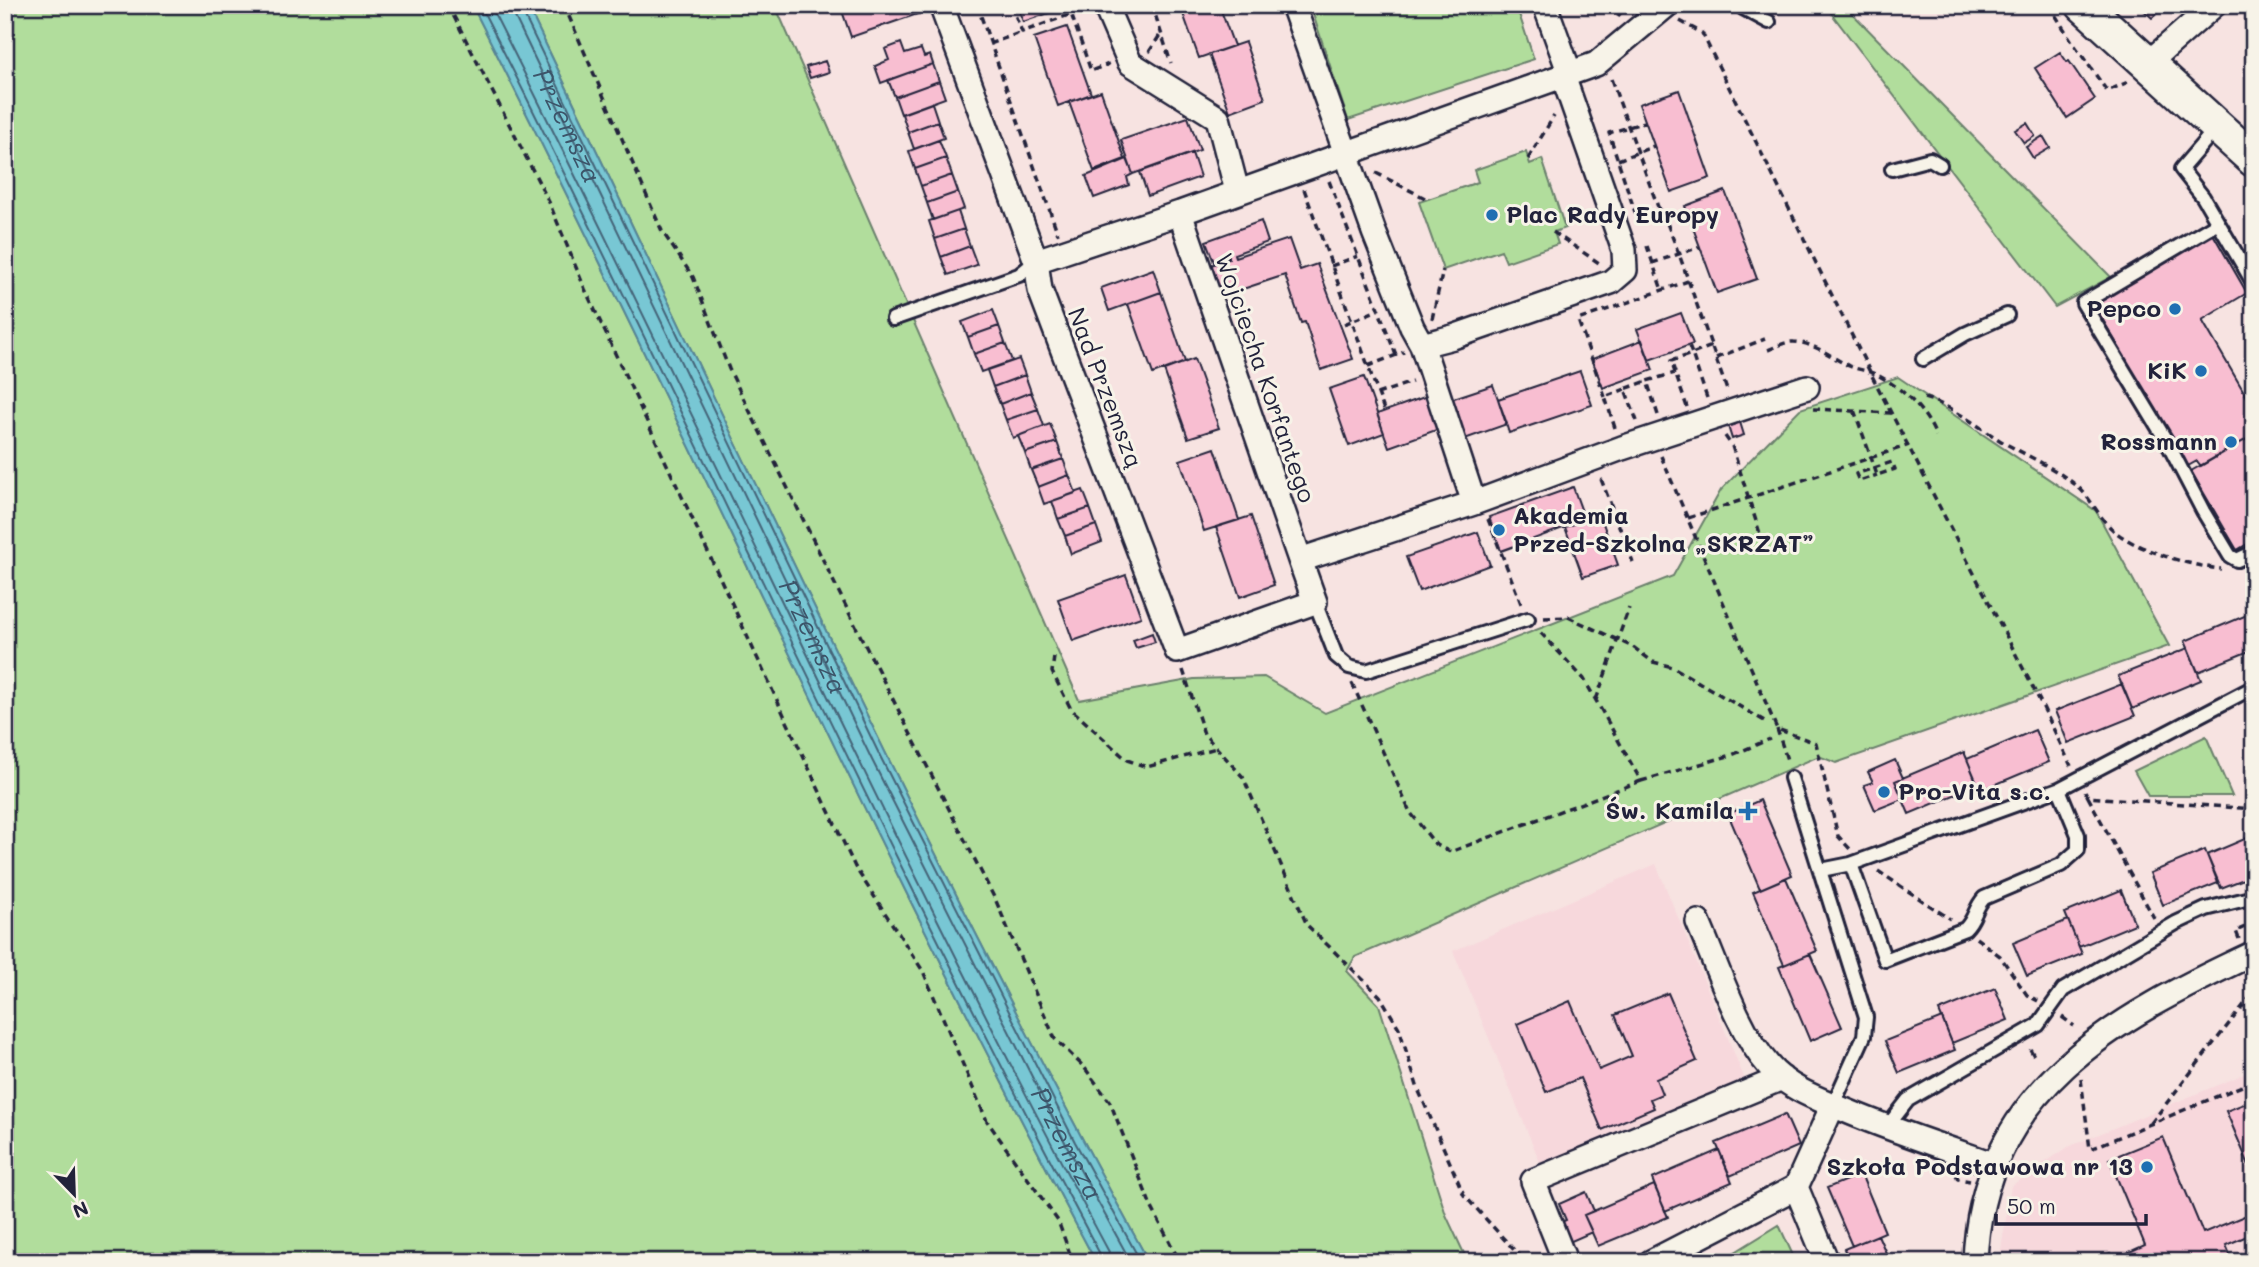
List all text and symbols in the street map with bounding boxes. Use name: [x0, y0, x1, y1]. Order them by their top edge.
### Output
water label: Przemsza: [526, 62, 610, 188]
place label: Plac Rady Europy: [1506, 198, 1719, 229]
marker: Plac Rady Europy: [1484, 207, 1500, 223]
street label: Wojciecha Korfantego: [1209, 249, 1324, 506]
place label: Pepco: [2086, 292, 2161, 323]
marker: Pepco: [2167, 301, 2183, 317]
street label: Nad Przemszą: [1062, 303, 1151, 472]
place label: KiK: [2147, 354, 2187, 385]
marker: KiK: [2193, 363, 2209, 379]
place label: Rossmann: [2100, 425, 2217, 456]
marker: Rossmann: [2223, 434, 2239, 450]
place label: Akademia Przed-Szkolna „SKRZAT”: [1513, 499, 1814, 558]
marker: Akademia Przed-Szkolna „SKRZAT”: [1491, 522, 1507, 538]
water label: Przemsza: [772, 573, 856, 699]
place label: Pro-Vita s.c.: [1898, 775, 2051, 806]
marker: Pro-Vita s.c.: [1876, 784, 1892, 800]
place label: Św. Kamila: [1606, 794, 1734, 825]
marker: Św. Kamila: [1740, 803, 1756, 819]
water label: Przemsza: [1024, 1081, 1112, 1206]
place label: Szkoła Podstawowa nr 13: [1826, 1150, 2133, 1181]
north arrow: [38, 1158, 108, 1228]
marker: Szkoła Podstawowa nr 13: [2139, 1159, 2155, 1175]
scale bar: [1996, 1183, 2147, 1227]
text: 50 m: [2007, 1192, 2056, 1219]
text: N: [69, 1196, 92, 1224]

